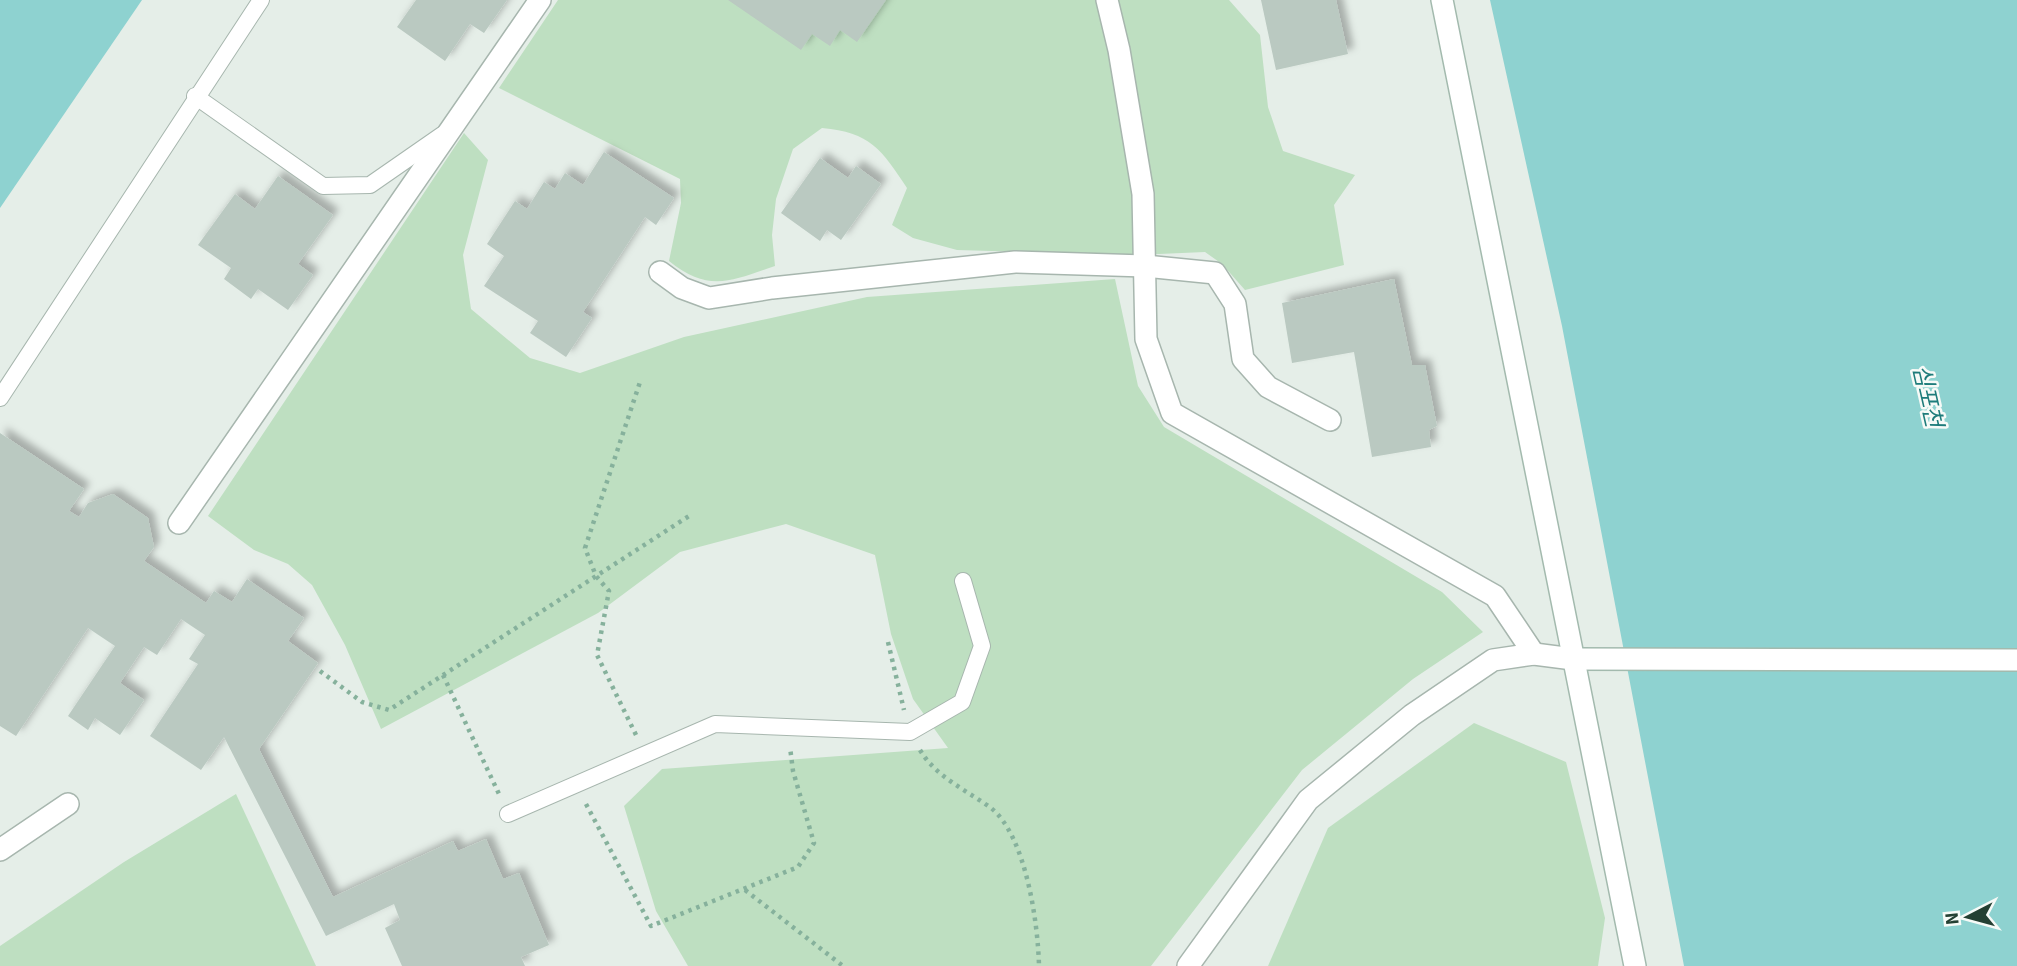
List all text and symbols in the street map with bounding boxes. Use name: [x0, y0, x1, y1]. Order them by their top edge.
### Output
water label: 심포천: [1904, 361, 1951, 434]
north arrow: [1933, 882, 2003, 952]
text: N: [1938, 911, 1967, 926]

